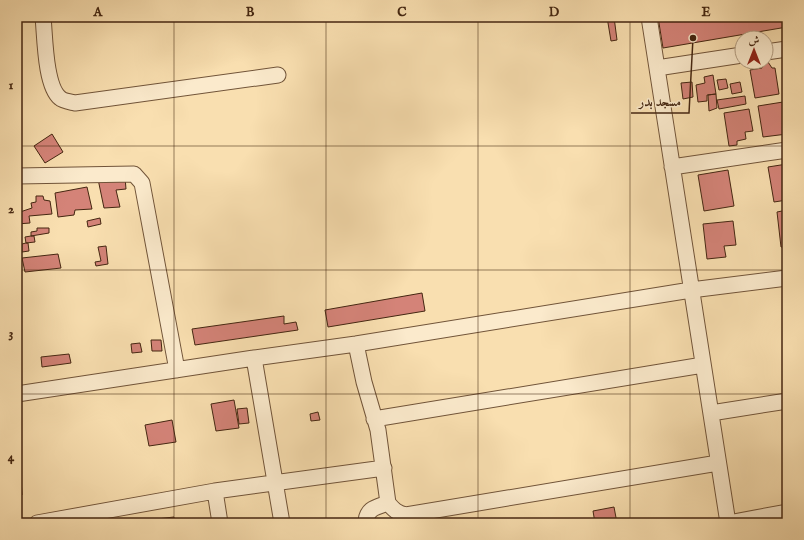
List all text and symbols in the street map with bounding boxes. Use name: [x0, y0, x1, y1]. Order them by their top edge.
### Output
text: A: [93, 4, 104, 21]
text: B: [246, 4, 255, 21]
text: C: [397, 4, 407, 21]
text: D: [549, 4, 560, 21]
text: E: [701, 4, 711, 21]
north arrow: [734, 30, 774, 70]
text: ش: [749, 34, 760, 48]
text: 1: [9, 77, 14, 94]
callout: مسجد بدر: [631, 88, 689, 113]
text: مسجد بدر: [637, 94, 681, 111]
text: 2: [8, 201, 14, 218]
text: 3: [9, 325, 14, 342]
text: 4: [8, 449, 15, 466]

